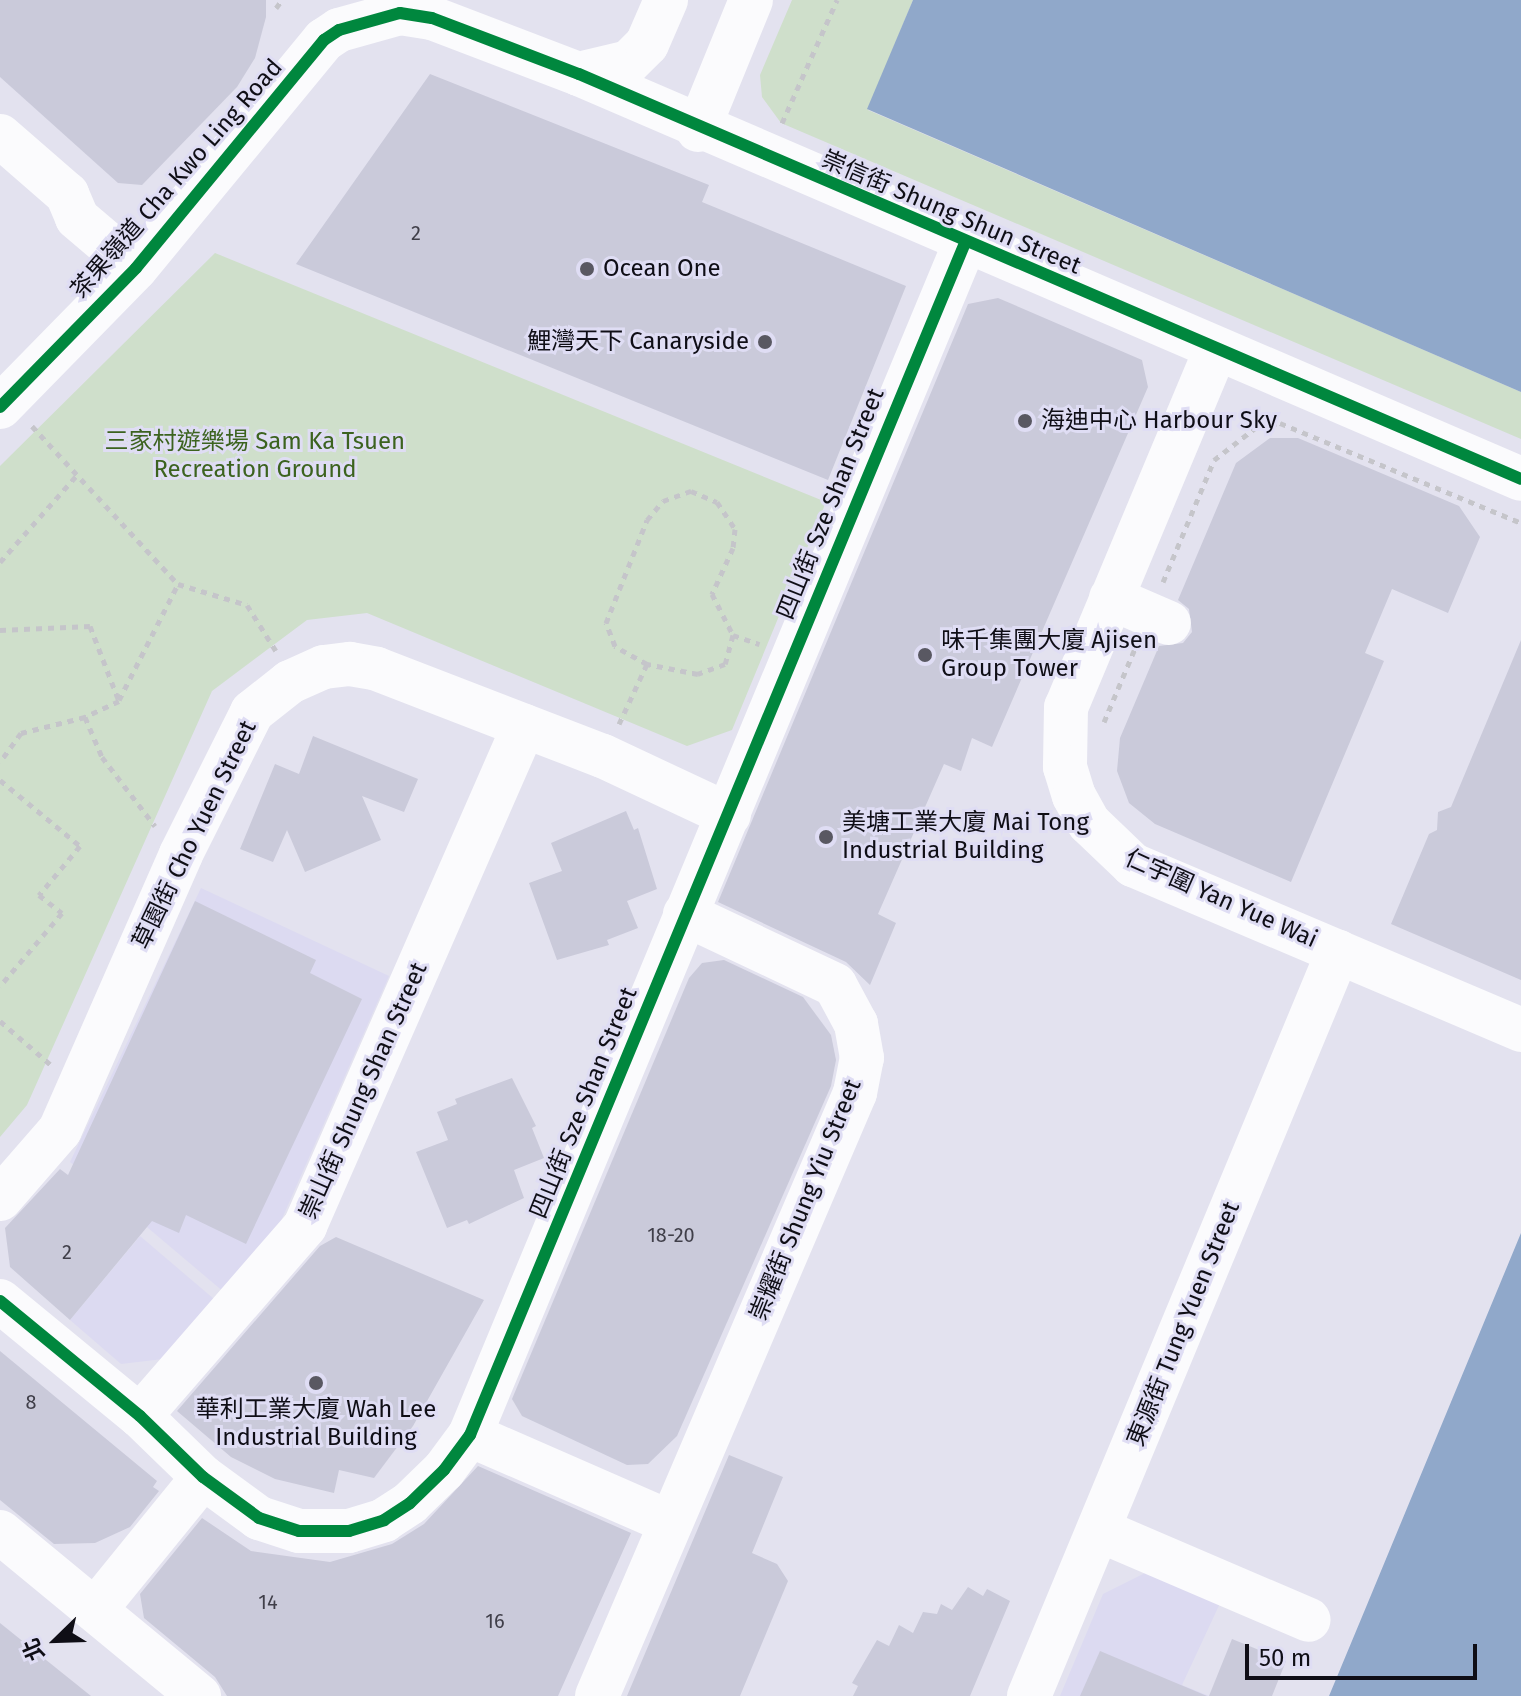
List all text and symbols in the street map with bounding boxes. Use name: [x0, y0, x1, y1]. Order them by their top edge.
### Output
street label: 茶果嶺道 Cha Kwo Ling Road: [65, 53, 289, 305]
street label: 崇信街 Shung Shun Street: [817, 145, 1085, 281]
house number: 2: [411, 221, 421, 245]
place label: Ocean One: [603, 255, 721, 283]
marker: Ocean One: [578, 260, 596, 278]
place label: 鯉灣天下 Canaryside: [527, 328, 749, 356]
marker: 鯉灣天下 Canaryside: [756, 333, 774, 351]
street label: 四山街 Sze Shan Street: [771, 384, 891, 624]
place label: 海迪中心 Harbour Sky: [1041, 407, 1277, 435]
marker: 海迪中心 Harbour Sky: [1016, 412, 1034, 430]
park label: 三家村遊樂場 Sam Ka Tsuen Recreation Ground: [105, 428, 405, 484]
place label: 味千集團大廈 Ajisen Group Tower: [941, 627, 1157, 683]
marker: 味千集團大廈 Ajisen Group Tower: [916, 646, 934, 664]
street label: 草園街 Cho Yuen Street: [127, 716, 263, 954]
place label: 美塘工業大廈 Mai Tong Industrial Building: [842, 809, 1089, 865]
marker: 美塘工業大廈 Mai Tong Industrial Building: [817, 828, 835, 846]
street label: 仁宇圍 Yan Yue Wai: [1120, 844, 1322, 954]
street label: 崇山街 Shung Shan Street: [294, 958, 434, 1224]
street label: 四山街 Sze Shan Street: [524, 983, 644, 1223]
street label: 崇耀街 Shung Yiu Street: [744, 1075, 868, 1325]
street label: 東源街 Tung Yuen Street: [1122, 1197, 1246, 1451]
house number: 18-20: [647, 1223, 695, 1247]
house number: 2: [62, 1240, 72, 1264]
marker: 華利工業大廈 Wah Lee Industrial Building: [307, 1374, 325, 1392]
house number: 8: [25, 1390, 37, 1414]
place label: 華利工業大廈 Wah Lee Industrial Building: [196, 1396, 436, 1452]
house number: 14: [258, 1590, 278, 1614]
north arrow: [16, 1600, 96, 1680]
house number: 16: [485, 1609, 505, 1633]
scale bar: [1249, 1628, 1481, 1678]
text: 北: [17, 1634, 50, 1665]
text: 50 m: [1259, 1644, 1311, 1672]

